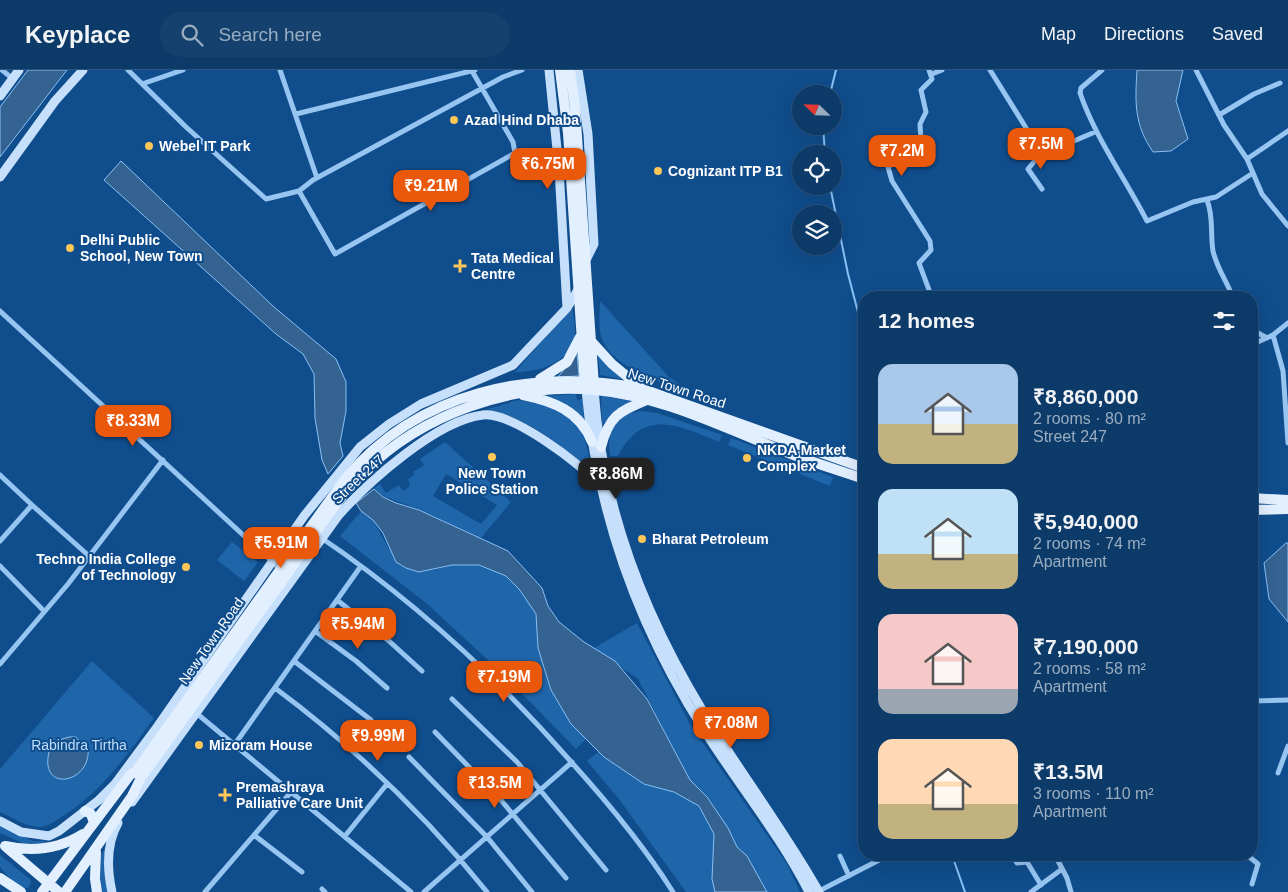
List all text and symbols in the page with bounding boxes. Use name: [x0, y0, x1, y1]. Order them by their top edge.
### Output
search box: [160, 12, 510, 57]
text: Keyplace: [25, 21, 130, 48]
icon: search: [178, 21, 206, 49]
text: Search here: [218, 24, 322, 45]
text: Map: [1041, 24, 1076, 44]
text: Directions: [1104, 24, 1184, 44]
text: Saved: [1212, 24, 1263, 44]
north arrow: [792, 85, 842, 135]
map controls: [792, 85, 842, 255]
place label: Azad Hind Dhaba: [464, 112, 579, 128]
marker: Azad Hind Dhaba: [448, 114, 460, 126]
pin: ₹7.5M: [1006, 128, 1076, 170]
pin: ₹7.2M: [867, 134, 937, 177]
text: ₹7.5M: [1019, 135, 1063, 152]
place label: Webel IT Park: [159, 138, 251, 154]
marker: Webel IT Park: [143, 140, 155, 152]
text: ₹7.2M: [880, 142, 924, 159]
button: locate: [792, 145, 842, 195]
pin: ₹6.75M: [507, 148, 589, 190]
text: ₹6.75M: [521, 155, 575, 172]
place label: Cognizant ITP B1: [668, 163, 783, 179]
marker: Cognizant ITP B1: [652, 165, 664, 177]
pin: ₹9.21M: [390, 170, 472, 212]
text: ₹9.21M: [404, 177, 458, 194]
button: layers: [792, 205, 842, 255]
place label: Delhi Public School, New Town: [80, 232, 203, 264]
marker: Delhi Public School, New Town: [64, 242, 76, 254]
place label: Tata Medical Centre: [471, 250, 554, 282]
marker: Tata Medical Centre: [453, 259, 467, 273]
icon: filters: [1210, 307, 1238, 335]
text: 12 homes: [878, 309, 975, 332]
street label: New Town Road: [626, 365, 728, 411]
icon: home: [918, 384, 978, 444]
text: ₹8,860,000: [1033, 385, 1138, 408]
pin: ₹8.33M: [92, 404, 174, 447]
text: 2 rooms · 80 m²: [1033, 410, 1146, 427]
text: ₹8.33M: [106, 412, 160, 429]
text: Street 247: [1033, 428, 1107, 445]
place label: NKDA Market Complex: [757, 442, 846, 474]
street label: Street 247: [329, 451, 387, 507]
marker: New Town Police Station: [486, 451, 498, 463]
marker: NKDA Market Complex: [741, 452, 753, 464]
pin: ₹8.86M: [575, 458, 657, 500]
place label: New Town Police Station: [446, 465, 538, 497]
text: ₹8.86M: [589, 465, 643, 482]
icon: home: [918, 509, 978, 569]
text: ₹5,940,000: [1033, 510, 1138, 533]
pin: ₹5.91M: [240, 526, 322, 569]
place label: Bharat Petroleum: [652, 531, 769, 547]
marker: Bharat Petroleum: [636, 533, 648, 545]
text: ₹5.91M: [254, 534, 308, 551]
text: 2 rooms · 74 m²: [1033, 535, 1146, 552]
place label: Techno India College of Technology: [36, 551, 176, 583]
text: Apartment: [1033, 553, 1107, 570]
marker: Techno India College of Technology: [180, 561, 192, 573]
street label: New Town Road: [175, 595, 247, 687]
pin: ₹5.94M: [317, 608, 399, 650]
text: ₹5.94M: [331, 615, 385, 632]
icon: home: [918, 634, 978, 694]
text: ₹7,190,000: [1033, 635, 1138, 658]
pin: ₹7.19M: [463, 660, 545, 703]
text: 2 rooms · 58 m²: [1033, 660, 1146, 677]
text: ₹7.19M: [477, 668, 531, 685]
text: Apartment: [1033, 678, 1107, 695]
pin: ₹7.08M: [690, 706, 772, 749]
text: ₹7.08M: [704, 714, 758, 731]
pin: ₹9.99M: [337, 720, 419, 762]
text: ₹9.99M: [351, 727, 405, 744]
park label: Rabindra Tirtha: [31, 737, 127, 753]
place label: Mizoram House: [209, 737, 313, 753]
marker: Mizoram House: [193, 739, 205, 751]
icon: home: [918, 759, 978, 819]
text: ₹13.5M: [1033, 760, 1103, 783]
pin: ₹13.5M: [454, 766, 536, 809]
text: ₹13.5M: [468, 774, 522, 791]
place label: Premashraya Palliative Care Unit: [236, 779, 363, 811]
text: 3 rooms · 110 m²: [1033, 785, 1154, 802]
marker: Premashraya Palliative Care Unit: [218, 788, 232, 802]
text: Apartment: [1033, 803, 1107, 820]

